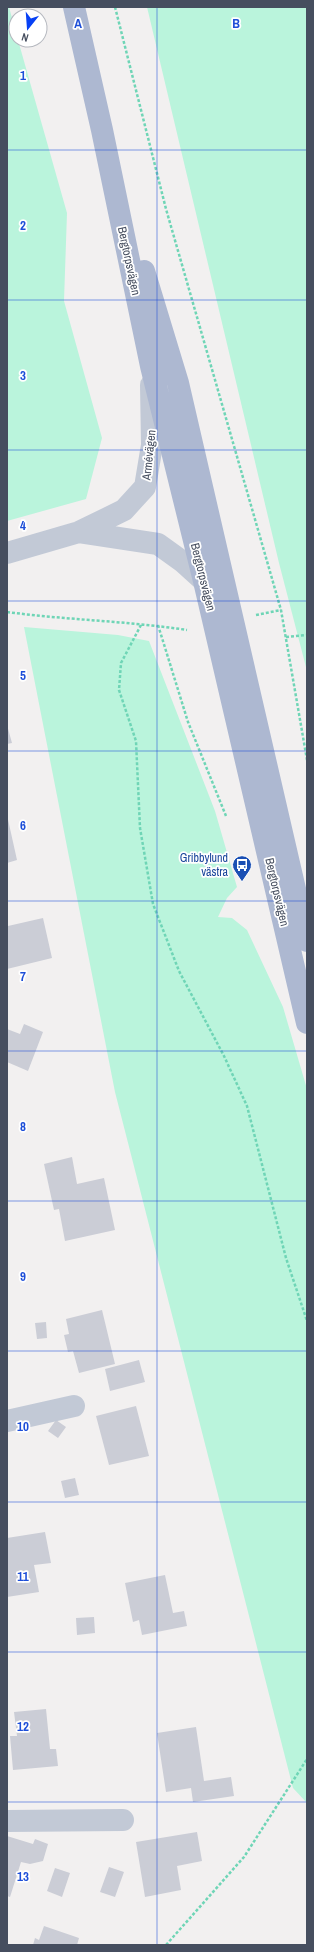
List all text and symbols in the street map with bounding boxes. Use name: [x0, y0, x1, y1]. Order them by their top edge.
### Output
north arrow: [8, 8, 48, 48]
text: A: [74, 15, 82, 32]
text: B: [232, 15, 240, 32]
text: N: [20, 30, 30, 45]
text: 1: [20, 67, 26, 84]
text: 2: [20, 217, 26, 234]
street label: Bergtorpsvägen: [114, 225, 144, 297]
text: 3: [20, 367, 26, 384]
street label: Armévägen: [138, 429, 160, 482]
text: 4: [20, 517, 26, 534]
street label: Bergtorpsvägen: [187, 541, 219, 613]
text: 5: [20, 667, 26, 684]
text: 6: [20, 817, 26, 834]
place label: Gribbylund västra: [180, 850, 229, 880]
bus stop icon: Gribbylund västra: [231, 854, 253, 882]
street label: Bergtorpsvägen: [261, 856, 293, 928]
text: 7: [20, 968, 26, 985]
text: 8: [20, 1118, 26, 1135]
text: 9: [20, 1268, 26, 1285]
text: 10: [17, 1418, 29, 1435]
text: 11: [17, 1568, 29, 1585]
text: 12: [17, 1718, 29, 1735]
text: 13: [17, 1868, 29, 1885]

